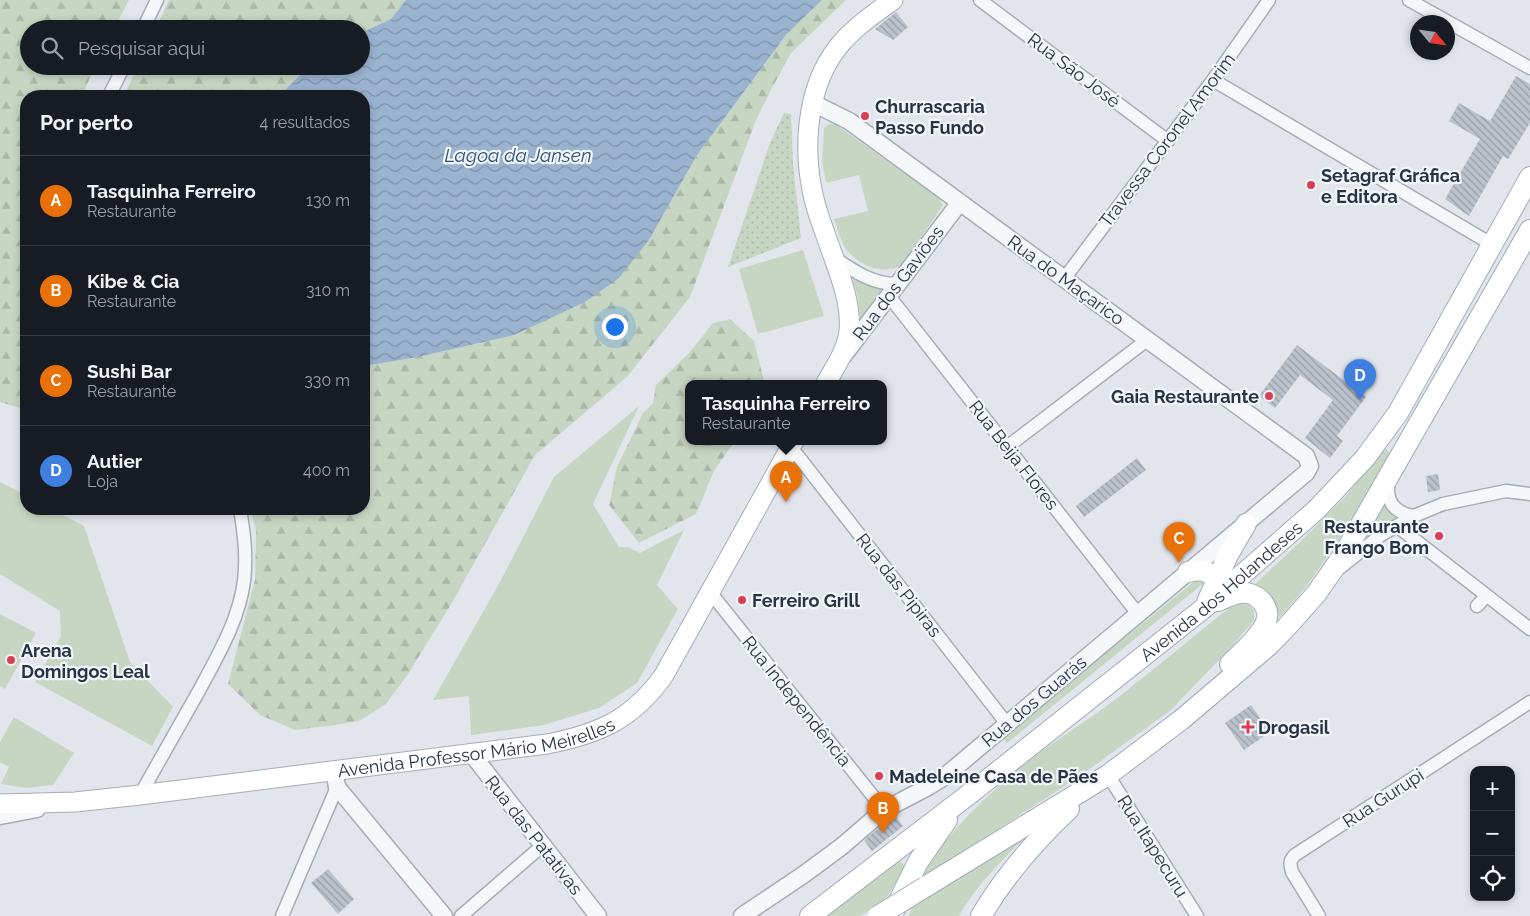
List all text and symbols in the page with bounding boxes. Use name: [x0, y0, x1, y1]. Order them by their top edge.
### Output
north arrow: [1410, 15, 1455, 60]
search box: [20, 20, 370, 75]
street label: Rua São José: [1023, 28, 1125, 112]
icon: search: [38, 34, 66, 62]
text: Pesquisar aqui: [78, 37, 205, 59]
street label: Travessa Coronel Amorim: [1095, 49, 1239, 231]
place label: Churrascaria Passo Fundo: [875, 96, 985, 138]
text: Por perto: [40, 110, 133, 135]
marker: Churrascaria Passo Fundo: [859, 110, 871, 122]
text: 4 resultados: [260, 113, 350, 132]
water label: Lagoa da Jansen: [444, 144, 592, 166]
place label: Setagraf Gráfica e Editora: [1321, 165, 1460, 207]
marker: Setagraf Gráfica e Editora: [1305, 179, 1317, 191]
text: Tasquinha Ferreiro: [87, 180, 256, 202]
text: A: [51, 191, 61, 210]
text: 130 m: [306, 191, 350, 210]
text: Restaurante: [87, 202, 176, 221]
street label: Rua dos Gaviões: [848, 221, 948, 344]
street label: Rua do Maçarico: [1004, 231, 1129, 330]
text: Kibe & Cia: [87, 270, 179, 292]
text: B: [51, 281, 61, 300]
text: 310 m: [306, 281, 350, 300]
text: Restaurante: [87, 292, 176, 311]
your location: [602, 314, 628, 340]
pin: D: [1344, 359, 1376, 400]
text: Sushi Bar: [87, 360, 172, 382]
text: C: [51, 371, 61, 390]
text: 330 m: [304, 371, 350, 390]
popup: [685, 380, 887, 445]
text: Restaurante: [87, 382, 176, 401]
place label: Gaia Restaurante: [1111, 386, 1259, 407]
marker: Gaia Restaurante: [1263, 390, 1275, 402]
text: Tasquinha Ferreiro: [702, 392, 870, 414]
street label: Rua Beija Flores: [965, 396, 1063, 514]
text: Restaurante: [702, 414, 791, 433]
text: Autier: [87, 450, 142, 472]
text: D: [50, 461, 62, 480]
text: 400 m: [303, 461, 350, 480]
pin: A: [770, 461, 802, 502]
text: Loja: [87, 472, 118, 491]
street label: Avenida dos Holandeses: [1136, 516, 1306, 665]
place label: Restaurante Frango Bom: [1324, 516, 1429, 558]
pin: C: [1163, 522, 1195, 563]
street label: Rua das Pipiras: [852, 529, 946, 641]
marker: Restaurante Frango Bom: [1433, 530, 1445, 542]
place label: Ferreiro Grill: [752, 590, 860, 611]
marker: Ferreiro Grill: [736, 594, 748, 606]
street label: Rua Independência: [738, 632, 856, 770]
place label: Arena Domingos Leal: [21, 640, 150, 682]
street label: Rua dos Guarás: [977, 651, 1091, 751]
marker: Arena Domingos Leal: [5, 654, 17, 666]
street label: Avenida Professor Mário Meirelles: [336, 713, 618, 781]
place label: Drogasil: [1258, 717, 1330, 738]
marker: Drogasil: [1242, 721, 1254, 733]
street label: Rua Gurupi: [1339, 764, 1427, 832]
place label: Madeleine Casa de Pães: [889, 766, 1098, 787]
map controls: [1470, 766, 1515, 901]
button: +: [1470, 766, 1515, 811]
marker: Madeleine Casa de Pães: [873, 770, 885, 782]
street label: Rua das Patativas: [481, 771, 587, 899]
street label: Rua Itapecuru: [1113, 791, 1193, 901]
pin: B: [867, 792, 899, 833]
button: −: [1470, 811, 1515, 856]
button: locate: [1470, 856, 1515, 901]

